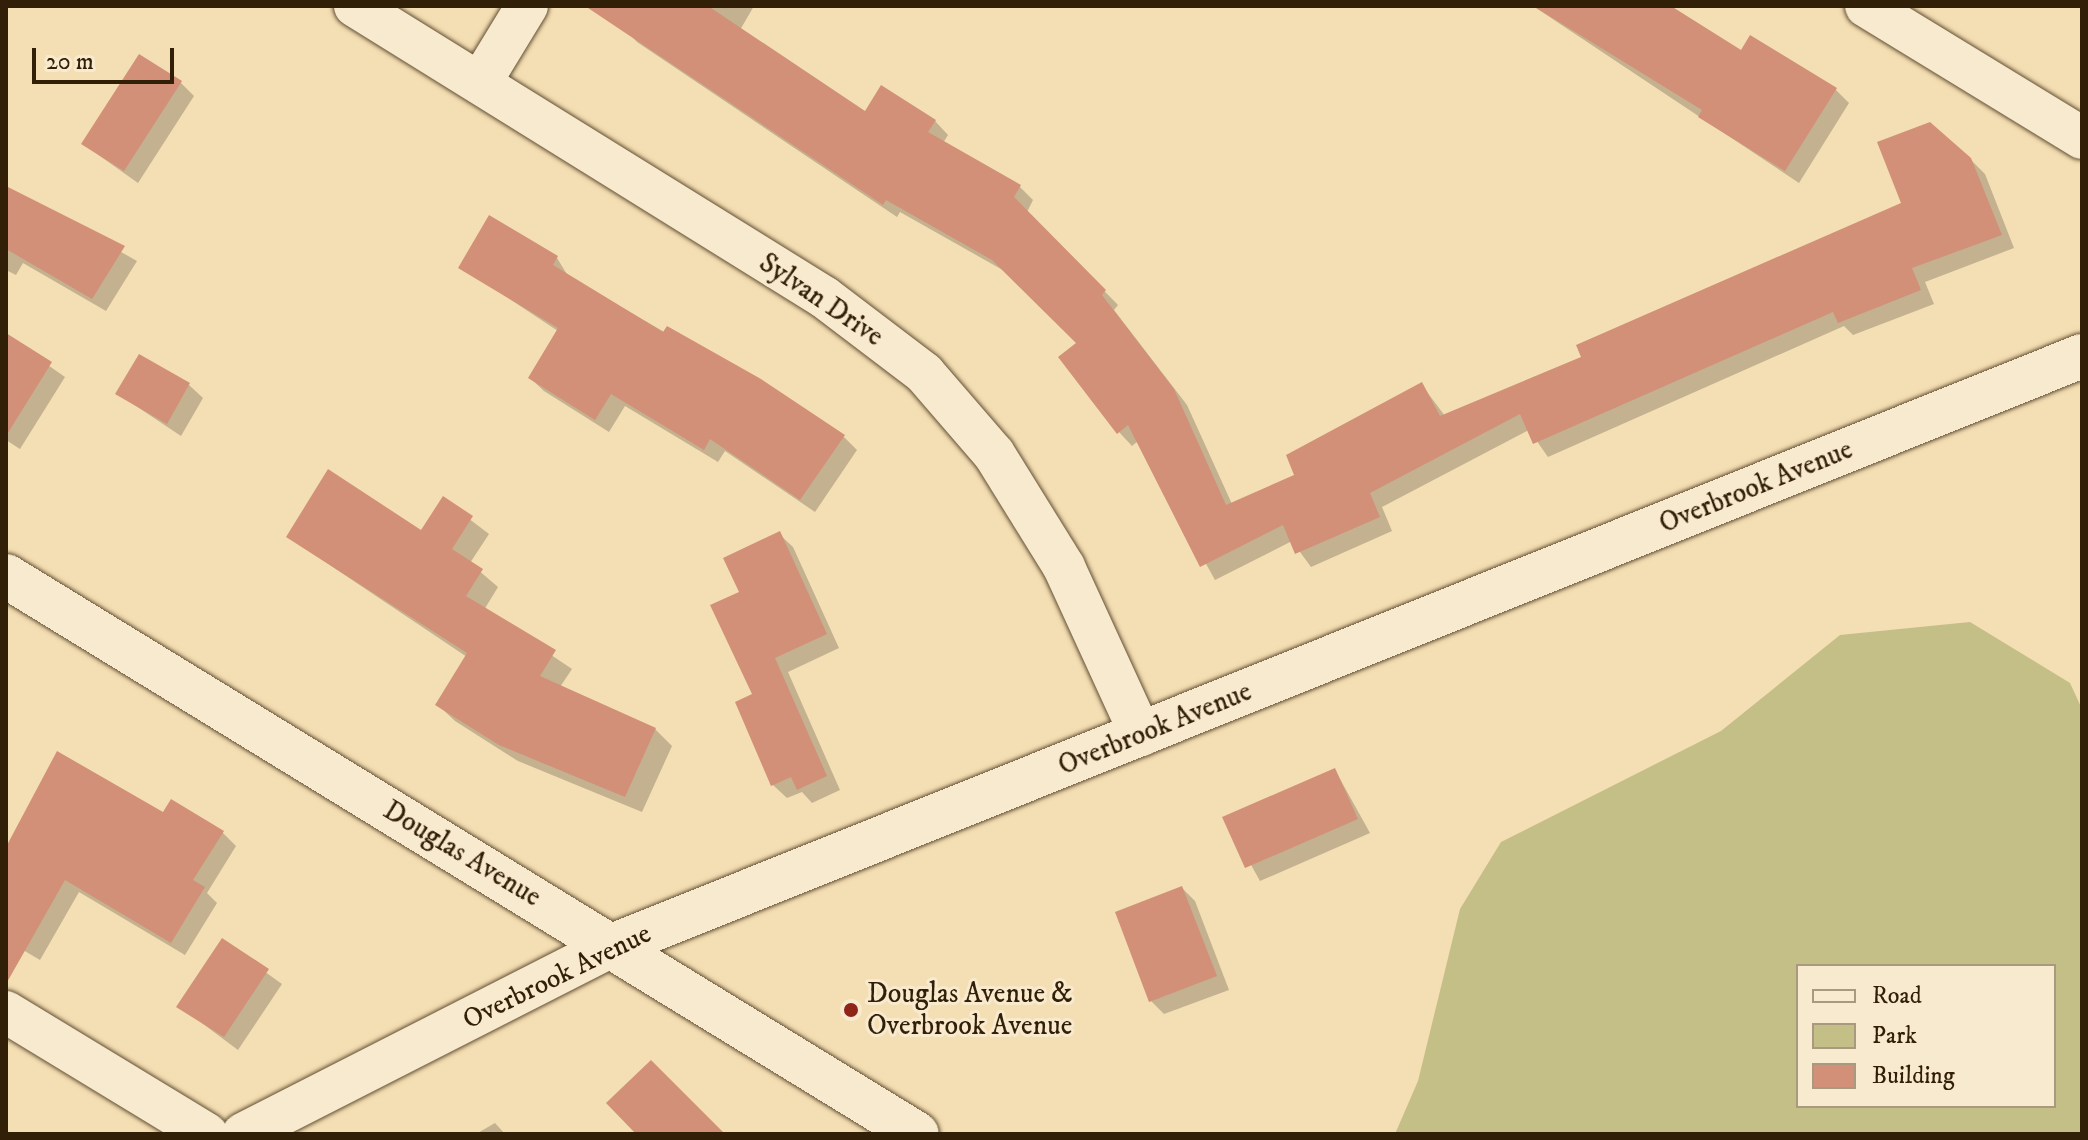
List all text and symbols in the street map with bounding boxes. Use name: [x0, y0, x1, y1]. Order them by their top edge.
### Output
scale bar: [36, 32, 178, 82]
text: 20 m: [46, 47, 94, 77]
street label: Sylvan Drive: [753, 246, 889, 354]
street label: Overbrook Avenue: [1655, 433, 1857, 541]
street label: Overbrook Avenue: [1054, 675, 1256, 783]
street label: Douglas Avenue: [377, 794, 547, 914]
street label: Overbrook Avenue: [457, 917, 657, 1037]
legend: [1796, 964, 2056, 1108]
place label: Douglas Avenue & Overbrook Avenue: [867, 977, 1073, 1043]
text: Road: [1872, 981, 1922, 1011]
marker: Douglas Avenue & Overbrook Avenue: [842, 1001, 860, 1019]
text: Park: [1872, 1021, 1917, 1051]
text: Building: [1872, 1061, 1955, 1091]

